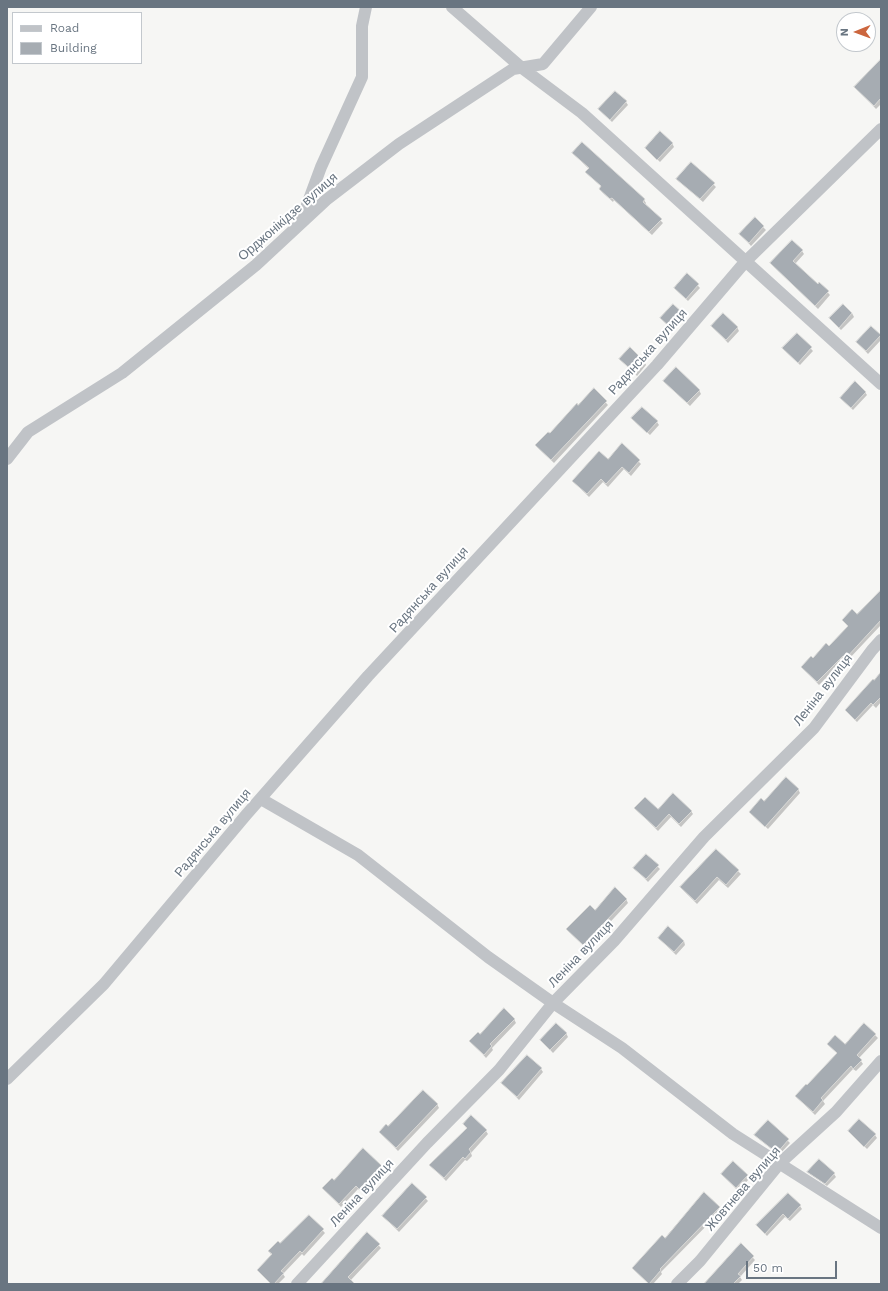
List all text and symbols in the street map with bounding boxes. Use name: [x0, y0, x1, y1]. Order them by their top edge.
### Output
legend: [12, 12, 142, 64]
north arrow: [836, 12, 876, 52]
text: Road: [50, 21, 79, 35]
text: N: [838, 28, 851, 36]
text: Building: [50, 41, 97, 55]
street label: Орджонікідзе вулиця: [235, 170, 341, 264]
street label: Радянська вулиця: [605, 306, 691, 398]
street label: Радянська вулиця: [386, 544, 472, 636]
street label: Леніна вулиця: [790, 651, 856, 729]
street label: Радянська вулиця: [172, 786, 254, 880]
street label: Леніна вулиця: [545, 917, 617, 991]
street label: Жовтнева вулиця: [702, 1144, 784, 1234]
street label: Леніна вулиця: [327, 1156, 397, 1230]
scale bar: [748, 1253, 839, 1279]
text: 50 m: [753, 1261, 783, 1275]

